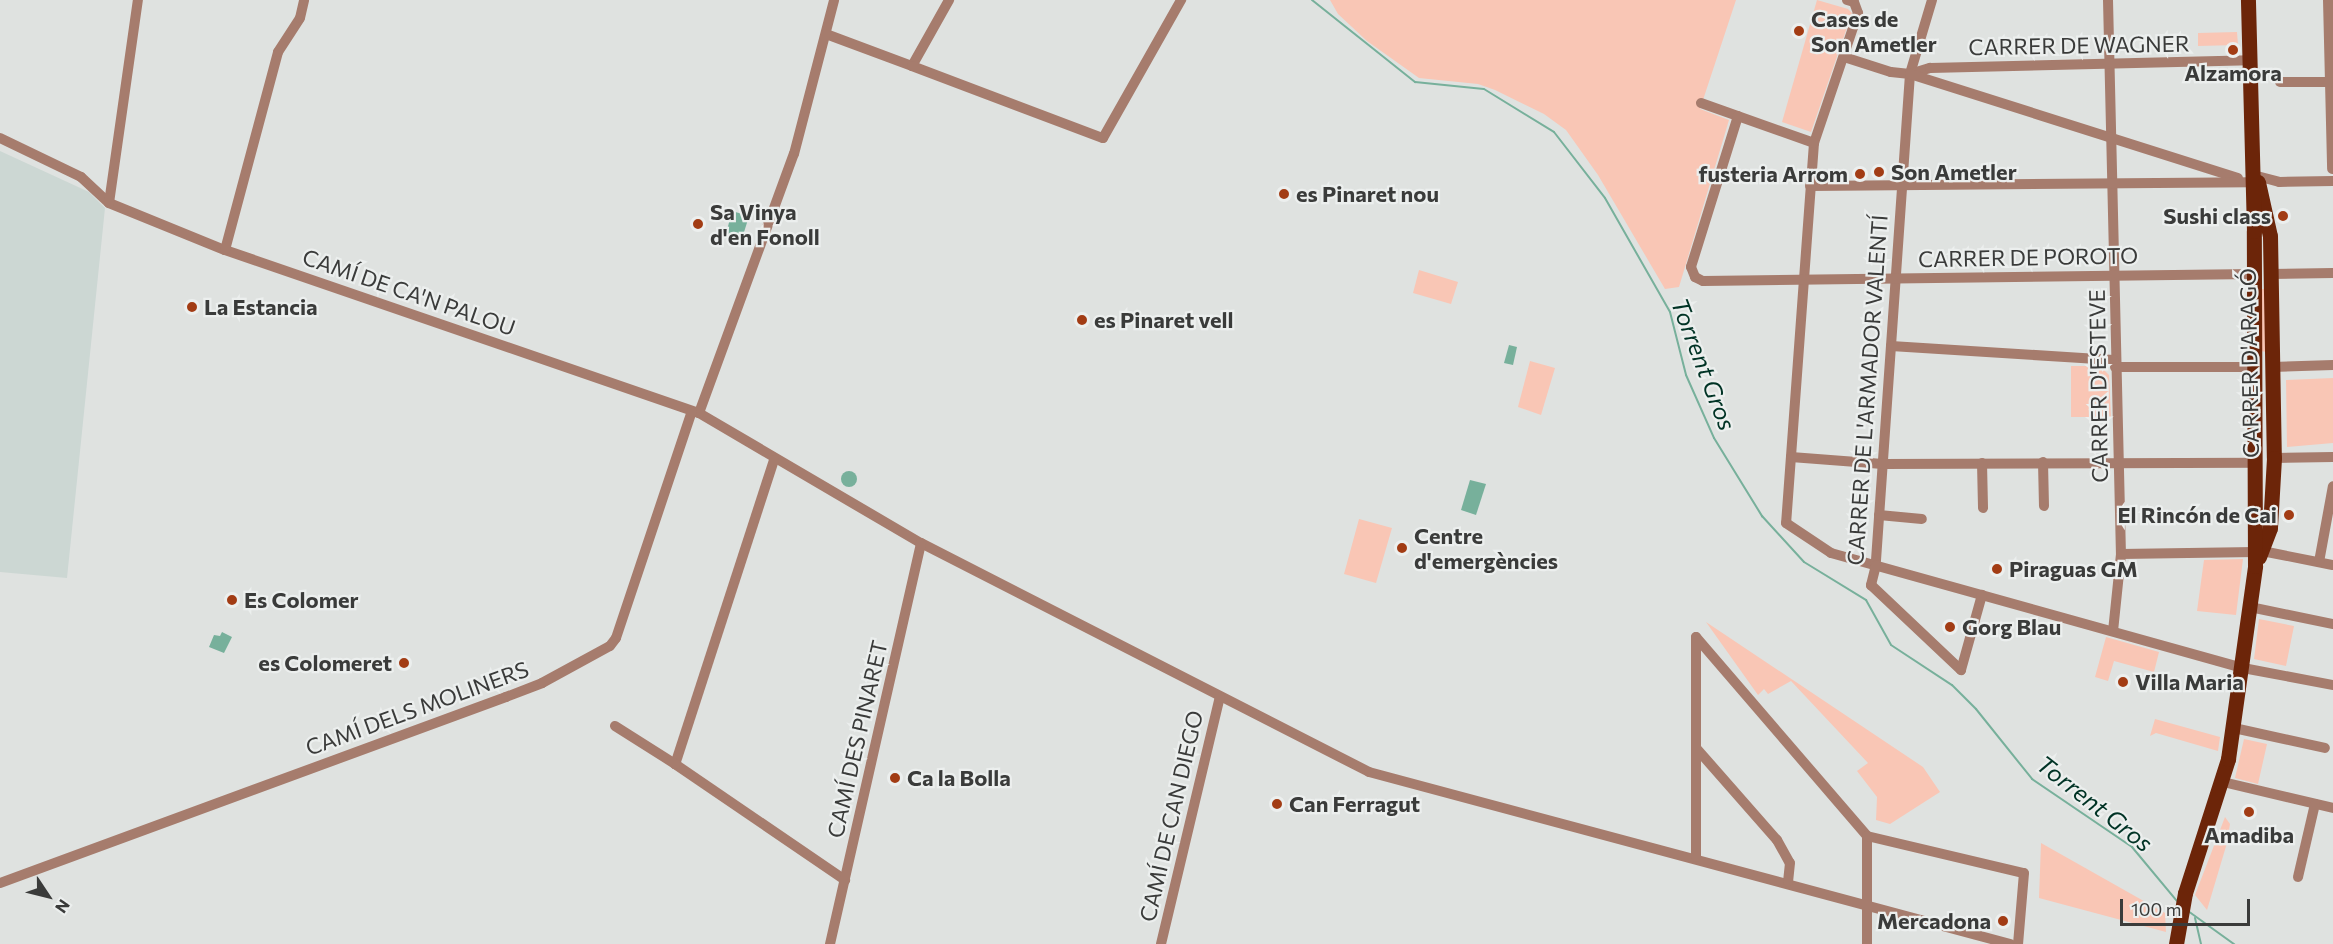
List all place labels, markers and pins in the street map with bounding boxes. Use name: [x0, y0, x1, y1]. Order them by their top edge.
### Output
place label: Cases de Son Ametler: [1811, 5, 1937, 56]
marker: Cases de Son Ametler: [1792, 24, 1806, 38]
marker: Alzamora: [2226, 43, 2240, 57]
place label: Alzamora: [2184, 60, 2282, 86]
place label: Son Ametler: [1891, 159, 2017, 185]
place label: fusteria Arrom: [1699, 161, 1848, 187]
marker: Son Ametler: [1872, 165, 1886, 179]
marker: fusteria Arrom: [1853, 167, 1867, 181]
place label: es Pinaret nou: [1296, 181, 1439, 207]
marker: es Pinaret nou: [1277, 187, 1291, 201]
place label: Sa Vinya d'en Fonoll: [710, 198, 820, 249]
place label: Sushi class: [2163, 203, 2271, 229]
marker: Sushi class: [2276, 209, 2290, 223]
marker: Sa Vinya d'en Fonoll: [691, 217, 705, 231]
place label: La Estancia: [204, 294, 318, 320]
marker: La Estancia: [185, 300, 199, 314]
place label: es Pinaret vell: [1094, 307, 1234, 333]
marker: es Pinaret vell: [1075, 313, 1089, 327]
place label: El Rincón de Cai: [2117, 502, 2277, 528]
marker: El Rincón de Cai: [2282, 508, 2296, 522]
place label: Centre d'emergències: [1414, 522, 1558, 574]
marker: Centre d'emergències: [1395, 541, 1409, 555]
place label: Piraguas GM: [2009, 556, 2138, 582]
marker: Piraguas GM: [1990, 562, 2004, 576]
place label: Es Colomer: [244, 587, 359, 613]
marker: Es Colomer: [225, 593, 239, 607]
place label: Gorg Blau: [1962, 614, 2061, 640]
marker: Gorg Blau: [1943, 620, 1957, 634]
place label: es Colomeret: [258, 650, 392, 676]
marker: es Colomeret: [397, 656, 411, 670]
place label: Villa Maria: [2135, 669, 2244, 695]
marker: Villa Maria: [2116, 675, 2130, 689]
place label: Ca la Bolla: [907, 765, 1011, 791]
marker: Ca la Bolla: [888, 771, 902, 785]
place label: Can Ferragut: [1289, 791, 1420, 817]
marker: Can Ferragut: [1270, 797, 1284, 811]
marker: Amadiba: [2242, 805, 2256, 819]
place label: Amadiba: [2204, 822, 2294, 848]
place label: Mercadona: [1877, 908, 1991, 934]
marker: Mercadona: [1996, 914, 2010, 928]

